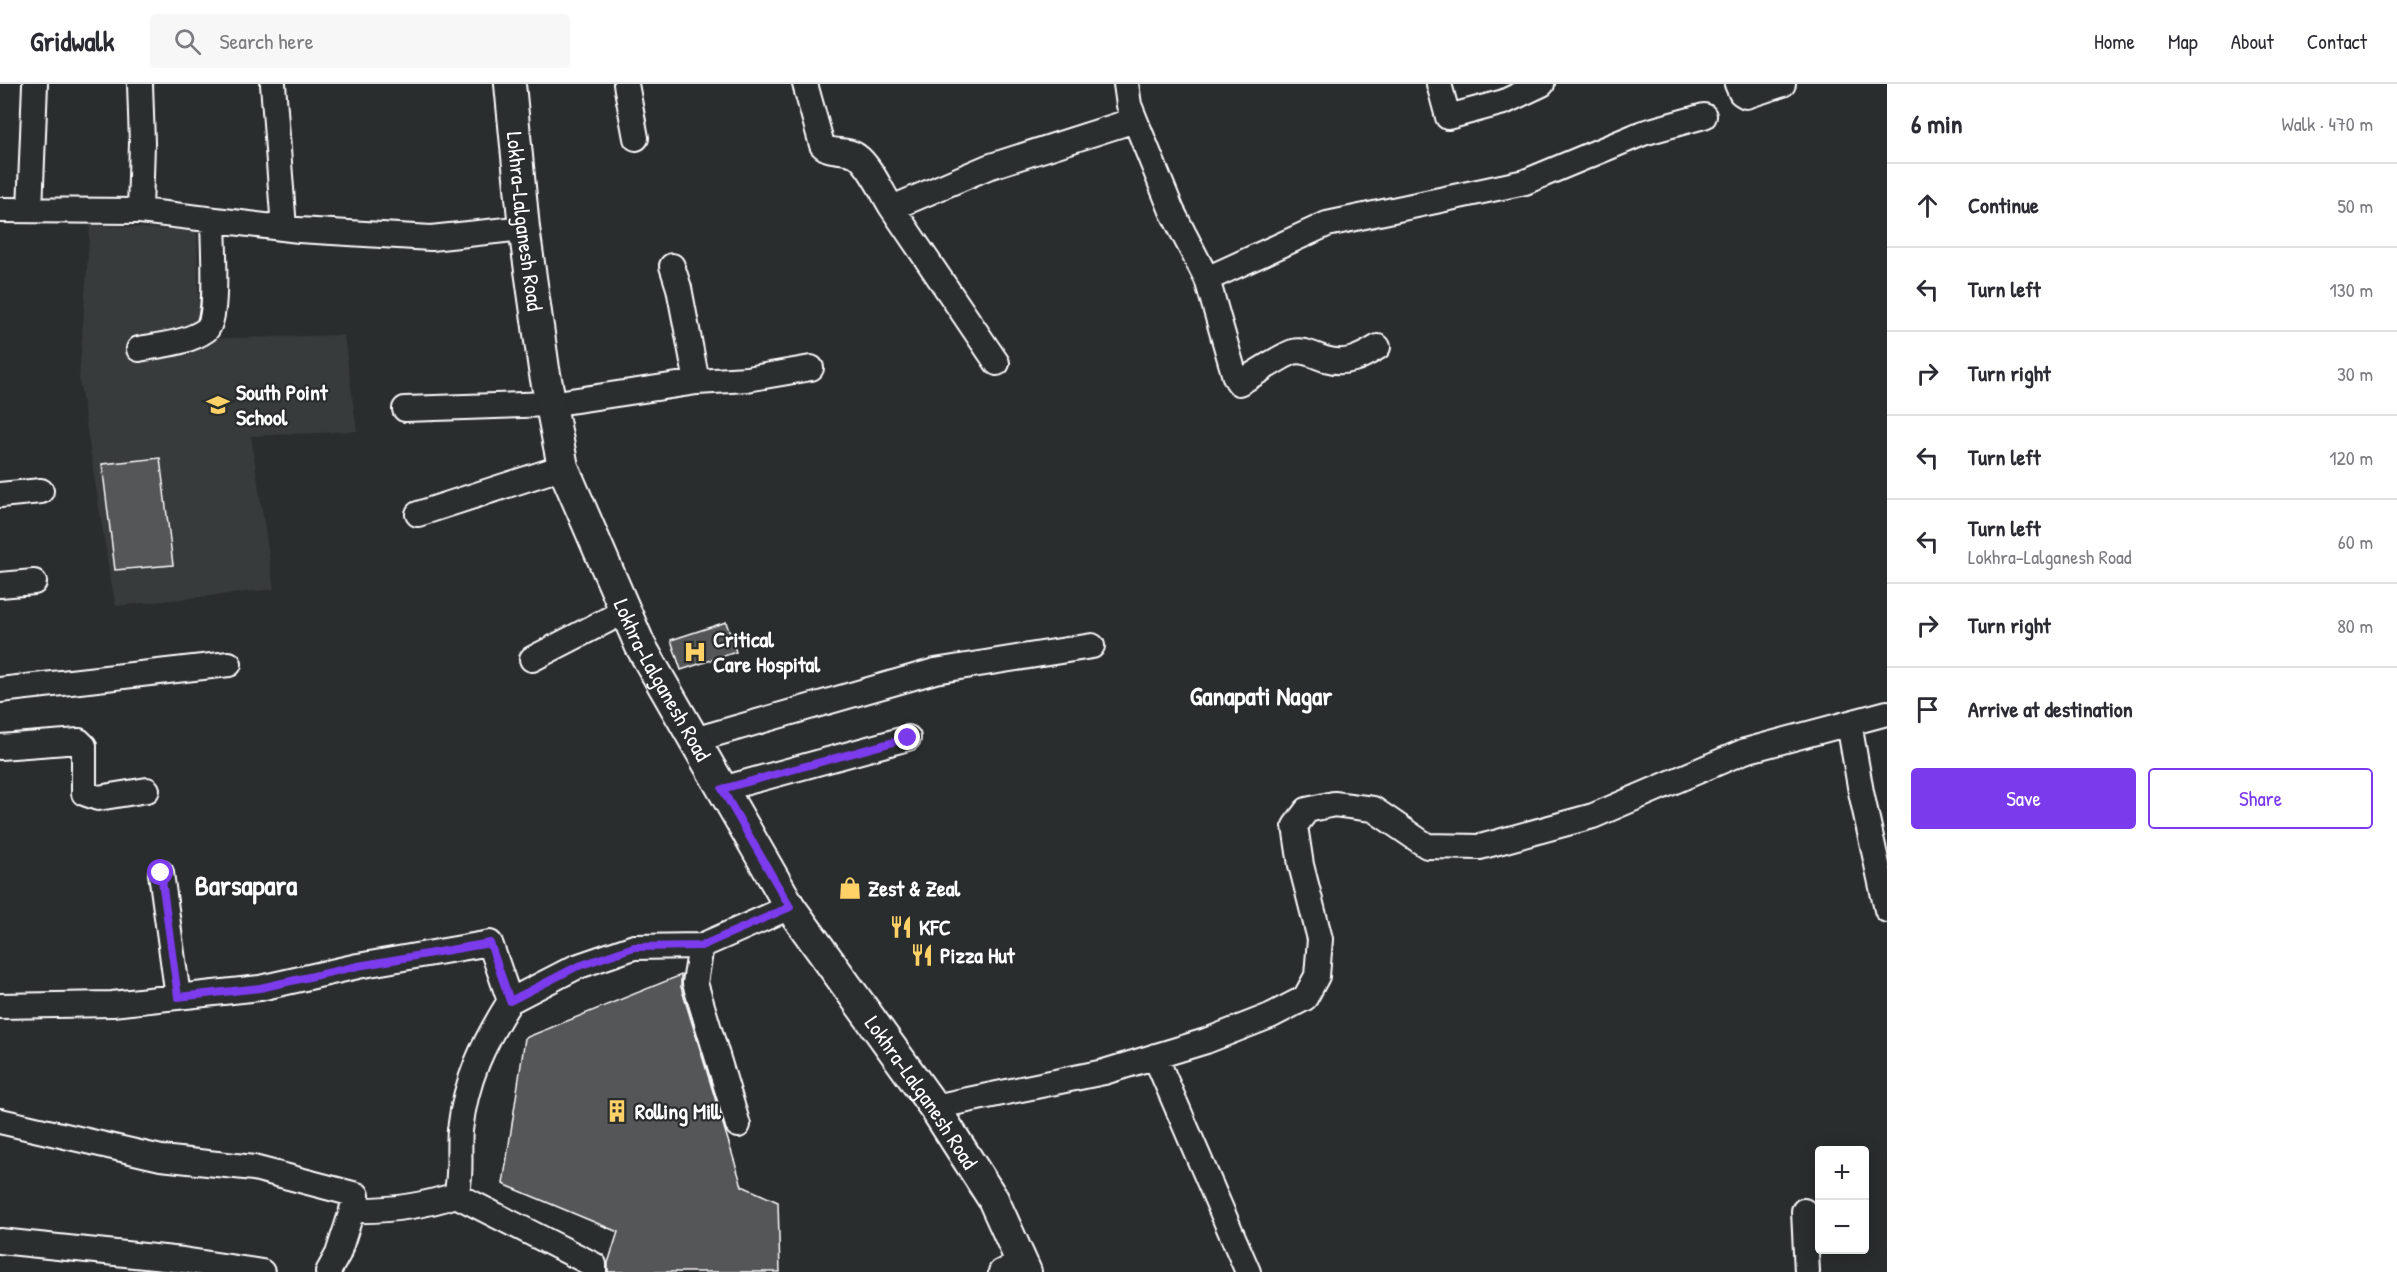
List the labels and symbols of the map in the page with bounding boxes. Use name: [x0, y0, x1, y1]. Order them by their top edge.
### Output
street label: Lokhra-Lalganesh Road: [500, 130, 551, 313]
place label: South Point School: [236, 377, 329, 432]
school or university icon: South Point School: [205, 392, 231, 418]
street label: Lokhra-Lalganesh Road: [607, 594, 718, 767]
place label: Critical Care Hospital: [713, 624, 821, 680]
hospital icon: Critical Care Hospital: [682, 639, 708, 665]
district label: Ganapati Nagar: [1190, 678, 1333, 714]
route end: [894, 724, 920, 750]
route start: [147, 859, 173, 885]
district label: Barsapara: [195, 866, 297, 905]
place label: Zest & Zeal: [868, 873, 961, 903]
shop icon: Zest & Zeal: [837, 875, 863, 901]
place label: KFC: [919, 912, 951, 942]
restaurant icon: KFC: [888, 914, 914, 940]
place label: Pizza Hut: [940, 940, 1016, 970]
restaurant icon: Pizza Hut: [909, 942, 935, 968]
street label: Lokhra-Lalganesh Road: [858, 1010, 985, 1175]
place label: Rolling Mill: [635, 1096, 721, 1127]
building icon: Rolling Mill: [604, 1098, 630, 1124]

